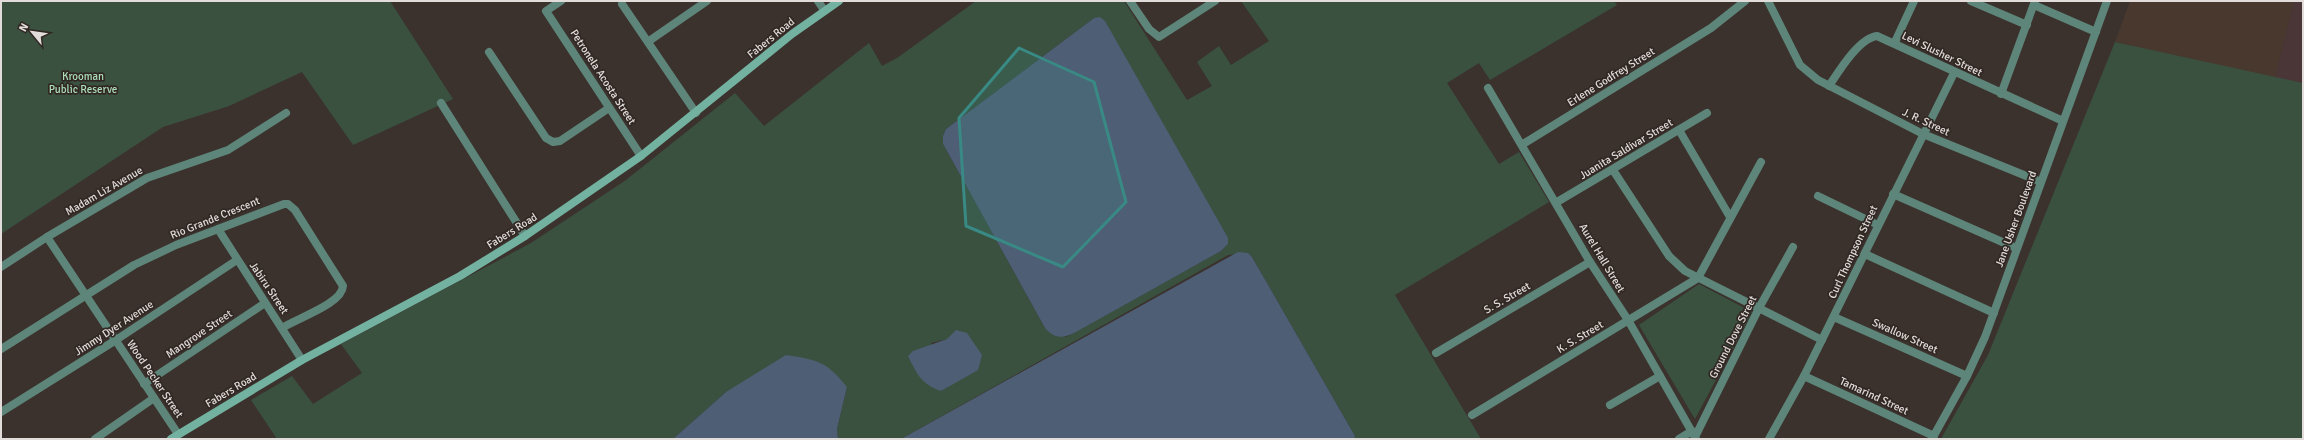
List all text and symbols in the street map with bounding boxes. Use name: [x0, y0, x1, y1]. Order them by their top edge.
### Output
north arrow: [12, 12, 52, 52]
street label: Fabers Road: [745, 15, 797, 61]
text: N: [16, 21, 31, 34]
street label: Petronela Acosta Street: [567, 27, 639, 127]
street label: Levi Slusher Street: [1900, 29, 1984, 79]
street label: Erlene Godfrey Street: [1565, 45, 1657, 109]
park label: Krooman Public Reserve: [49, 70, 117, 96]
street label: J. R. Street: [1900, 105, 1952, 139]
street label: Juanita Saldivar Street: [1577, 116, 1675, 182]
street label: Madam Liz Avenue: [63, 164, 145, 218]
street label: Jane Usher Boulevard: [1993, 169, 2039, 269]
street label: Rio Grande Crescent: [168, 194, 262, 242]
street label: Curl Thompson Street: [1826, 203, 1880, 301]
street label: Fabers Road: [484, 210, 540, 252]
street label: Aurel Hall Street: [1576, 221, 1628, 295]
street label: Jabiru Street: [247, 259, 291, 317]
street label: S. S. Street: [1481, 279, 1533, 317]
street label: Ground Dove Street: [1707, 293, 1760, 381]
street label: Jimmy Dyer Avenue: [72, 298, 156, 358]
street label: Mangrove Street: [163, 307, 235, 361]
street label: Swallow Street: [1870, 316, 1940, 356]
street label: K. S. Street: [1554, 318, 1606, 356]
street label: Wood Pecker Street: [124, 338, 186, 421]
street label: Fabers Road: [203, 370, 259, 410]
street label: Tamarind Street: [1837, 374, 1911, 418]

